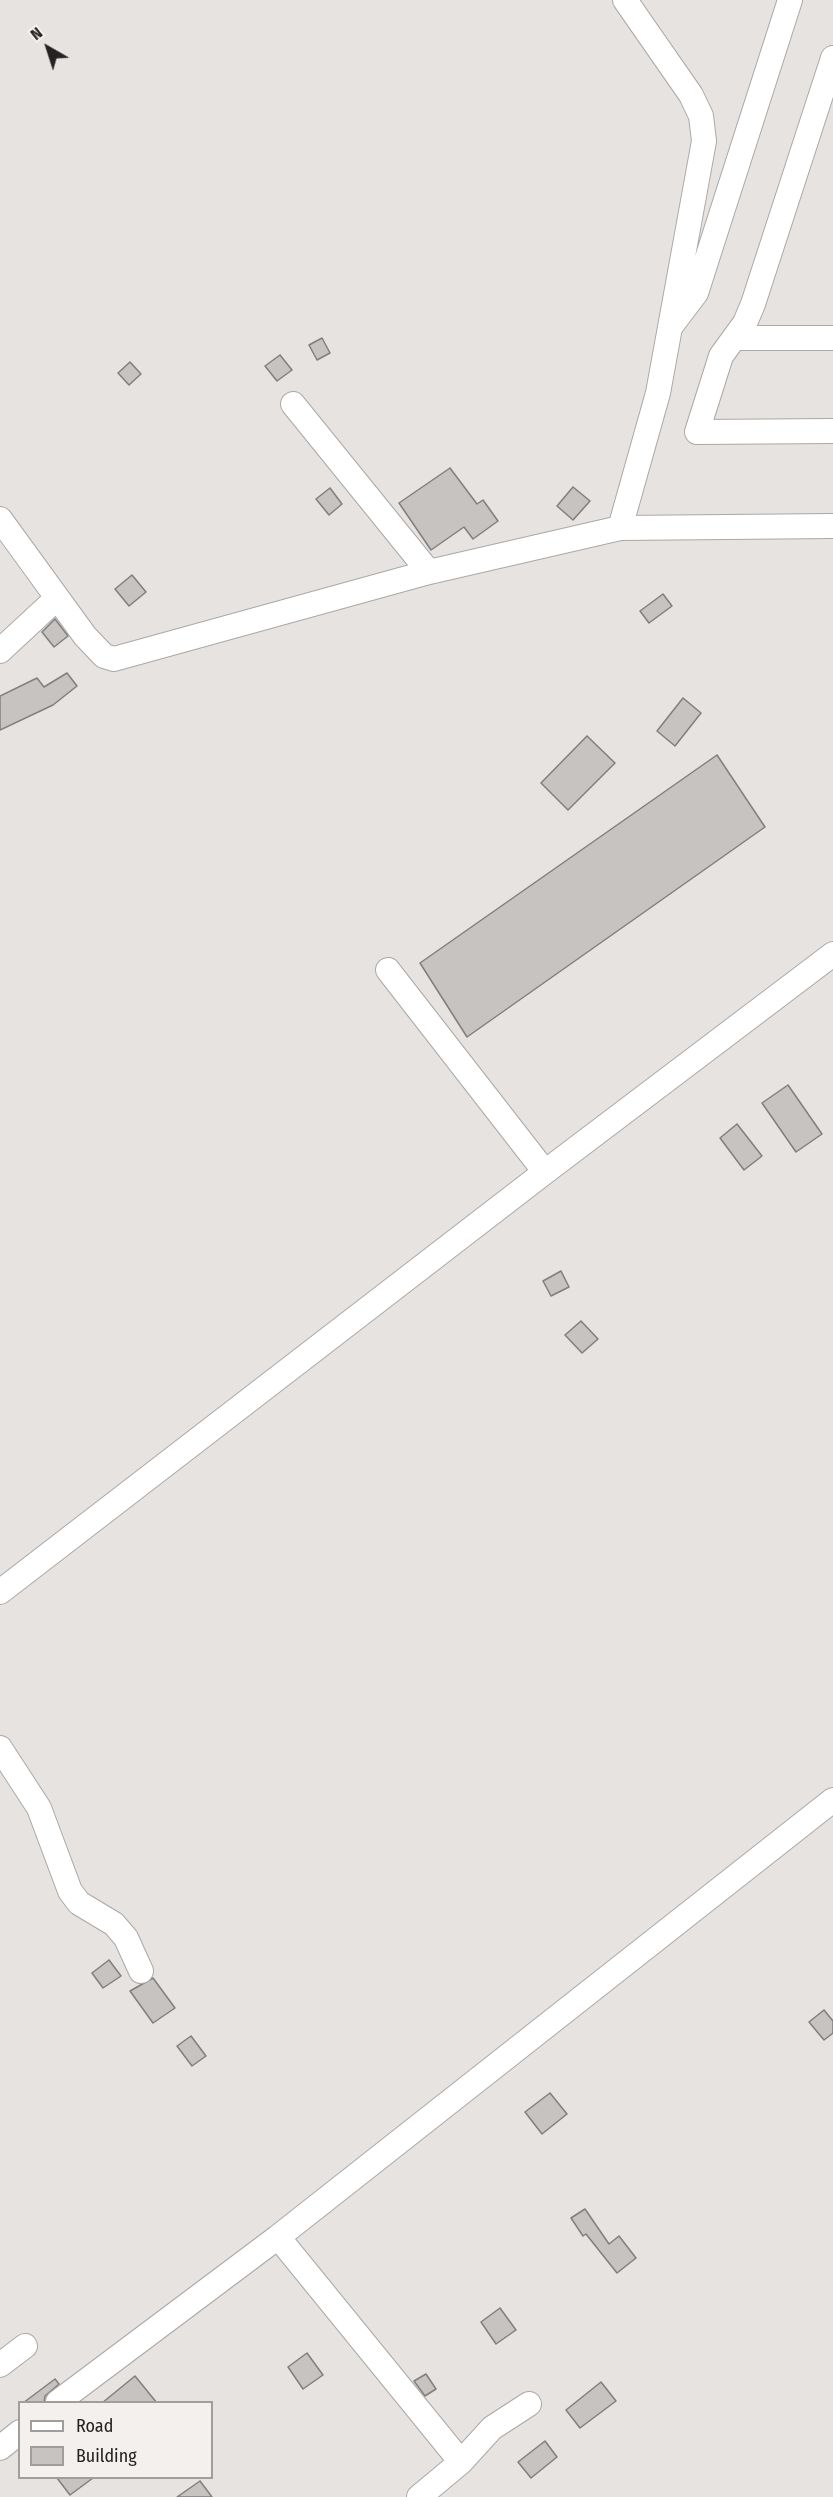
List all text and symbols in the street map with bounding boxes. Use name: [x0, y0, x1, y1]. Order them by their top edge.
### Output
north arrow: [18, 18, 78, 78]
text: N: [27, 23, 46, 44]
legend: [18, 2401, 213, 2479]
text: Road: [76, 2415, 113, 2437]
text: Building: [76, 2445, 137, 2467]

